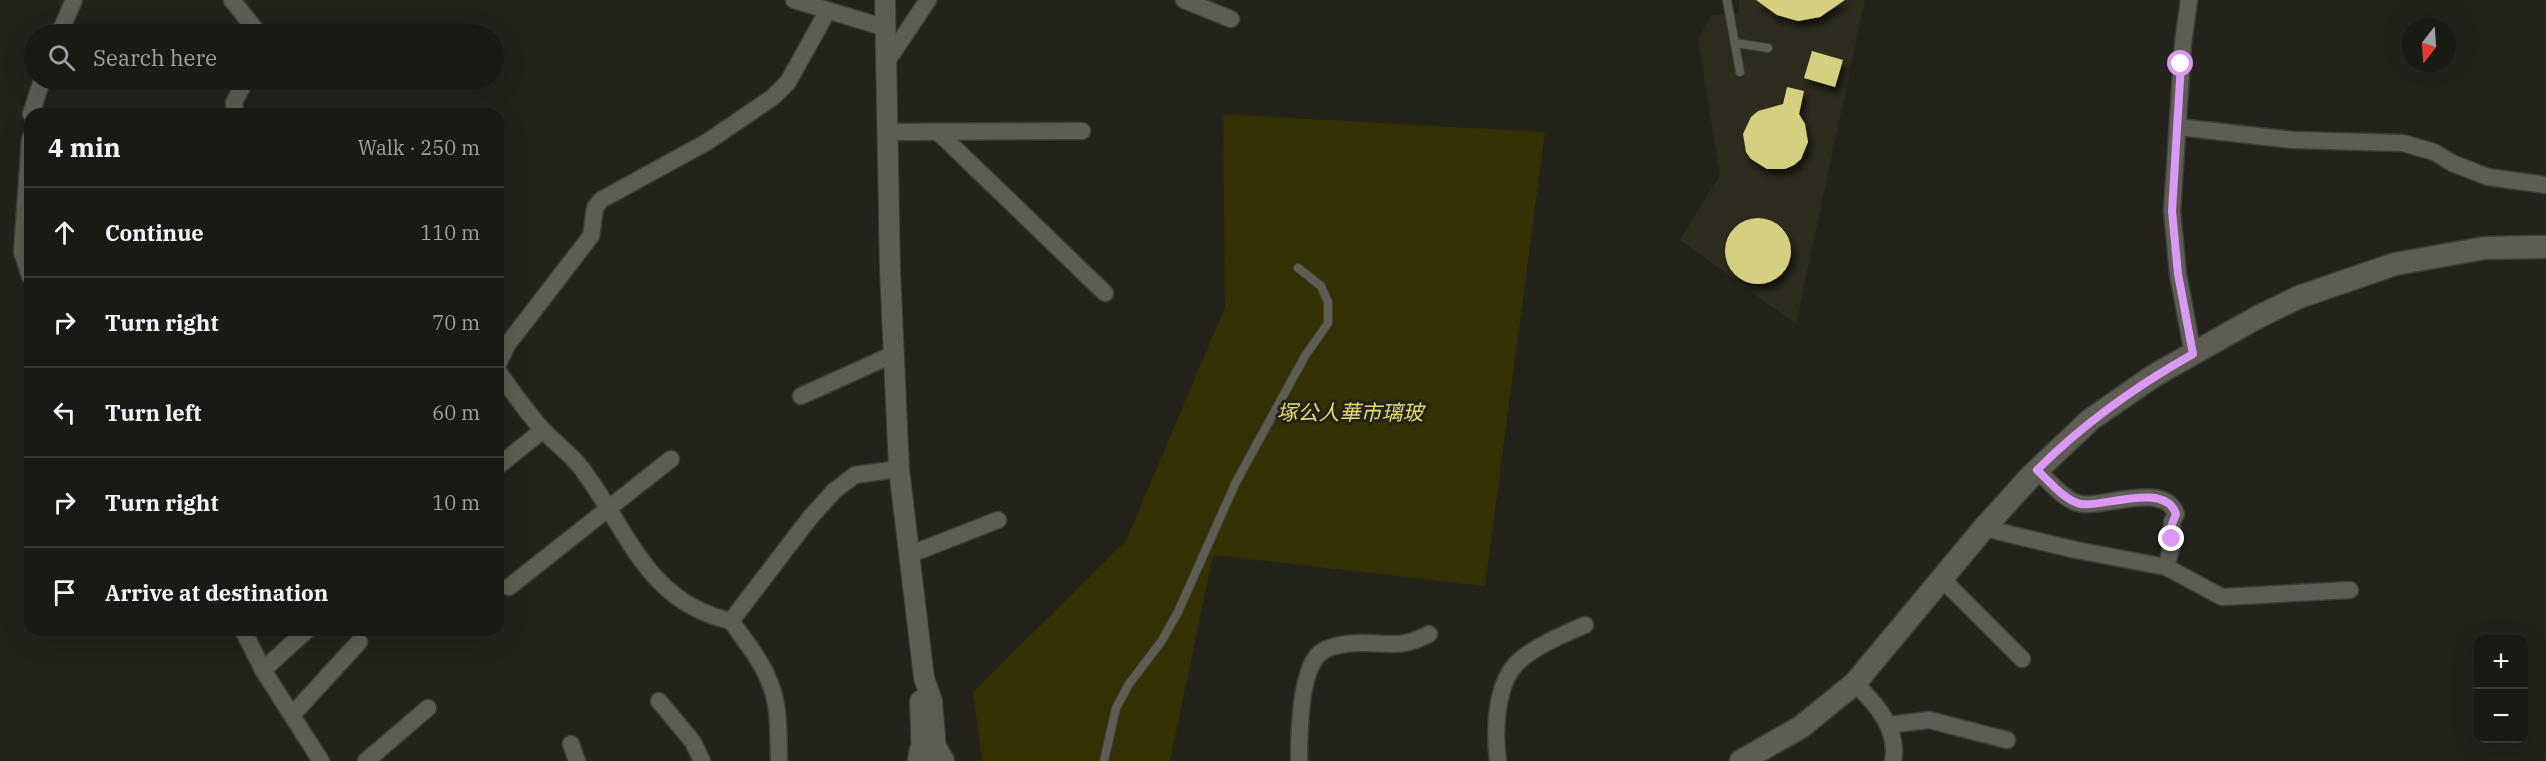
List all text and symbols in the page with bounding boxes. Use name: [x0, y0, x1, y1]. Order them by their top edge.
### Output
north arrow: [2402, 18, 2456, 72]
search box: [24, 24, 504, 90]
icon: search: [45, 41, 78, 74]
text: Search here: [93, 43, 217, 72]
route start: [2167, 50, 2193, 76]
text: 4 min: [48, 130, 121, 164]
text: Walk · 250 m: [358, 134, 480, 161]
icon: ahead: [48, 216, 81, 249]
text: Continue: [105, 218, 204, 247]
text: 110 m: [420, 219, 480, 246]
icon: right: [48, 306, 81, 339]
text: Turn right: [105, 308, 219, 337]
text: 70 m: [432, 309, 480, 336]
icon: left: [48, 396, 81, 429]
text: Turn left: [105, 398, 201, 427]
park label: 塚公人華市璃玻: [1277, 398, 1426, 426]
text: 60 m: [432, 399, 480, 426]
icon: right: [48, 486, 81, 519]
text: Turn right: [105, 488, 219, 517]
text: 10 m: [432, 489, 480, 516]
route end: [2158, 525, 2184, 551]
icon: arrive: [48, 576, 81, 609]
text: Arrive at destination: [105, 578, 328, 607]
map controls: [2474, 635, 2528, 743]
button: +: [2474, 635, 2528, 689]
button: −: [2474, 689, 2528, 743]

